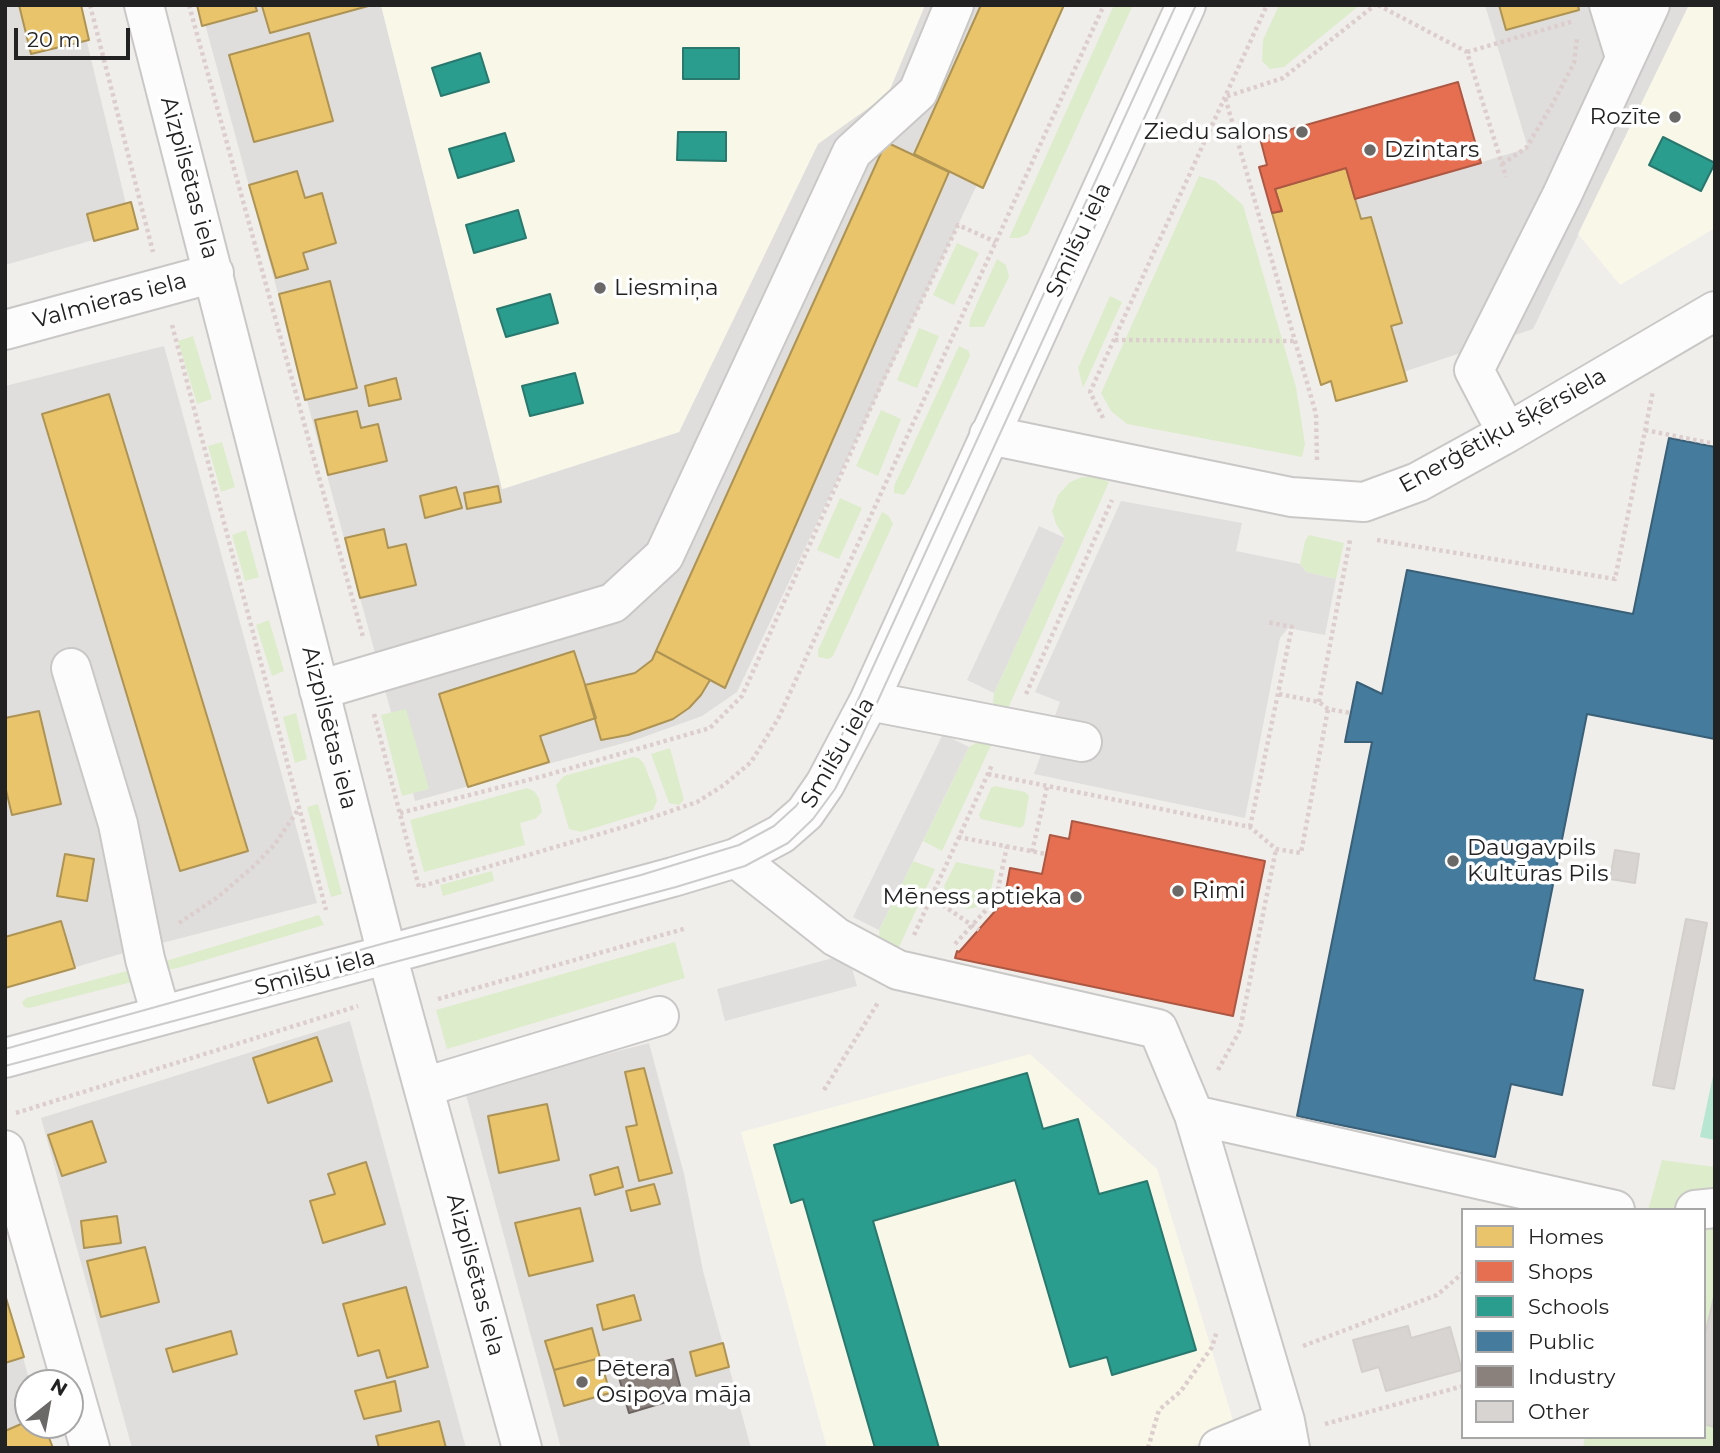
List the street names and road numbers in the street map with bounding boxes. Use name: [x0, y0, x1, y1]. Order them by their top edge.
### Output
street label: Aizpilsētas iela: [154, 94, 224, 262]
street label: Smilšu iela: [1040, 178, 1118, 302]
street label: Valmieras iela: [30, 267, 190, 335]
street label: Enerģētiķu šķērsiela: [1395, 363, 1611, 499]
street label: Aizpilsētas iela: [295, 644, 363, 812]
street label: Smilšu iela: [795, 693, 881, 813]
street label: Smilšu iela: [252, 944, 378, 1002]
street label: Aizpilsētas iela: [440, 1191, 510, 1359]

